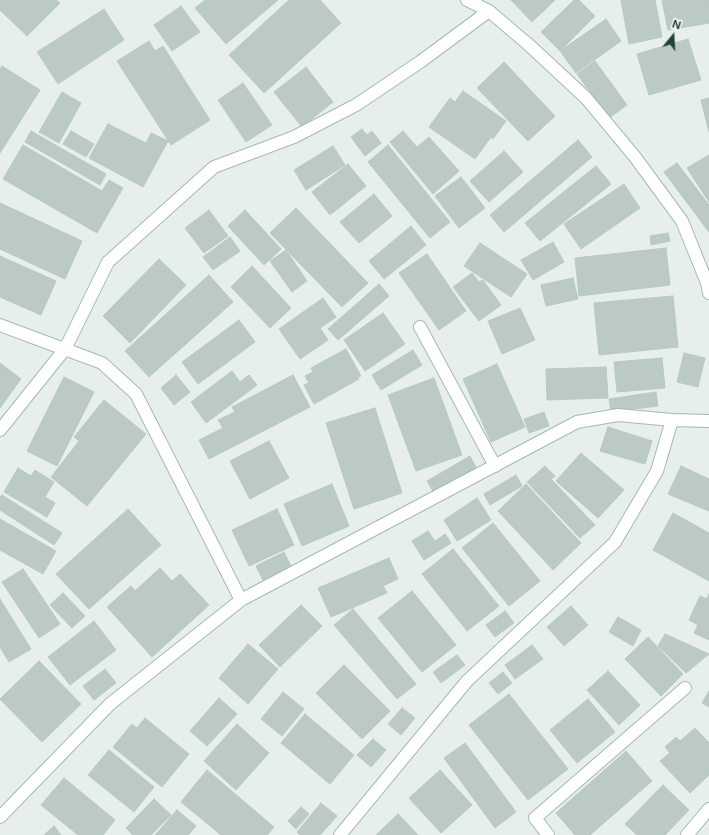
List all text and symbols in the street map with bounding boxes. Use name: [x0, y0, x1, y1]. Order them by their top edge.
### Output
north arrow: [653, 16, 693, 56]
text: N: [671, 17, 683, 33]

